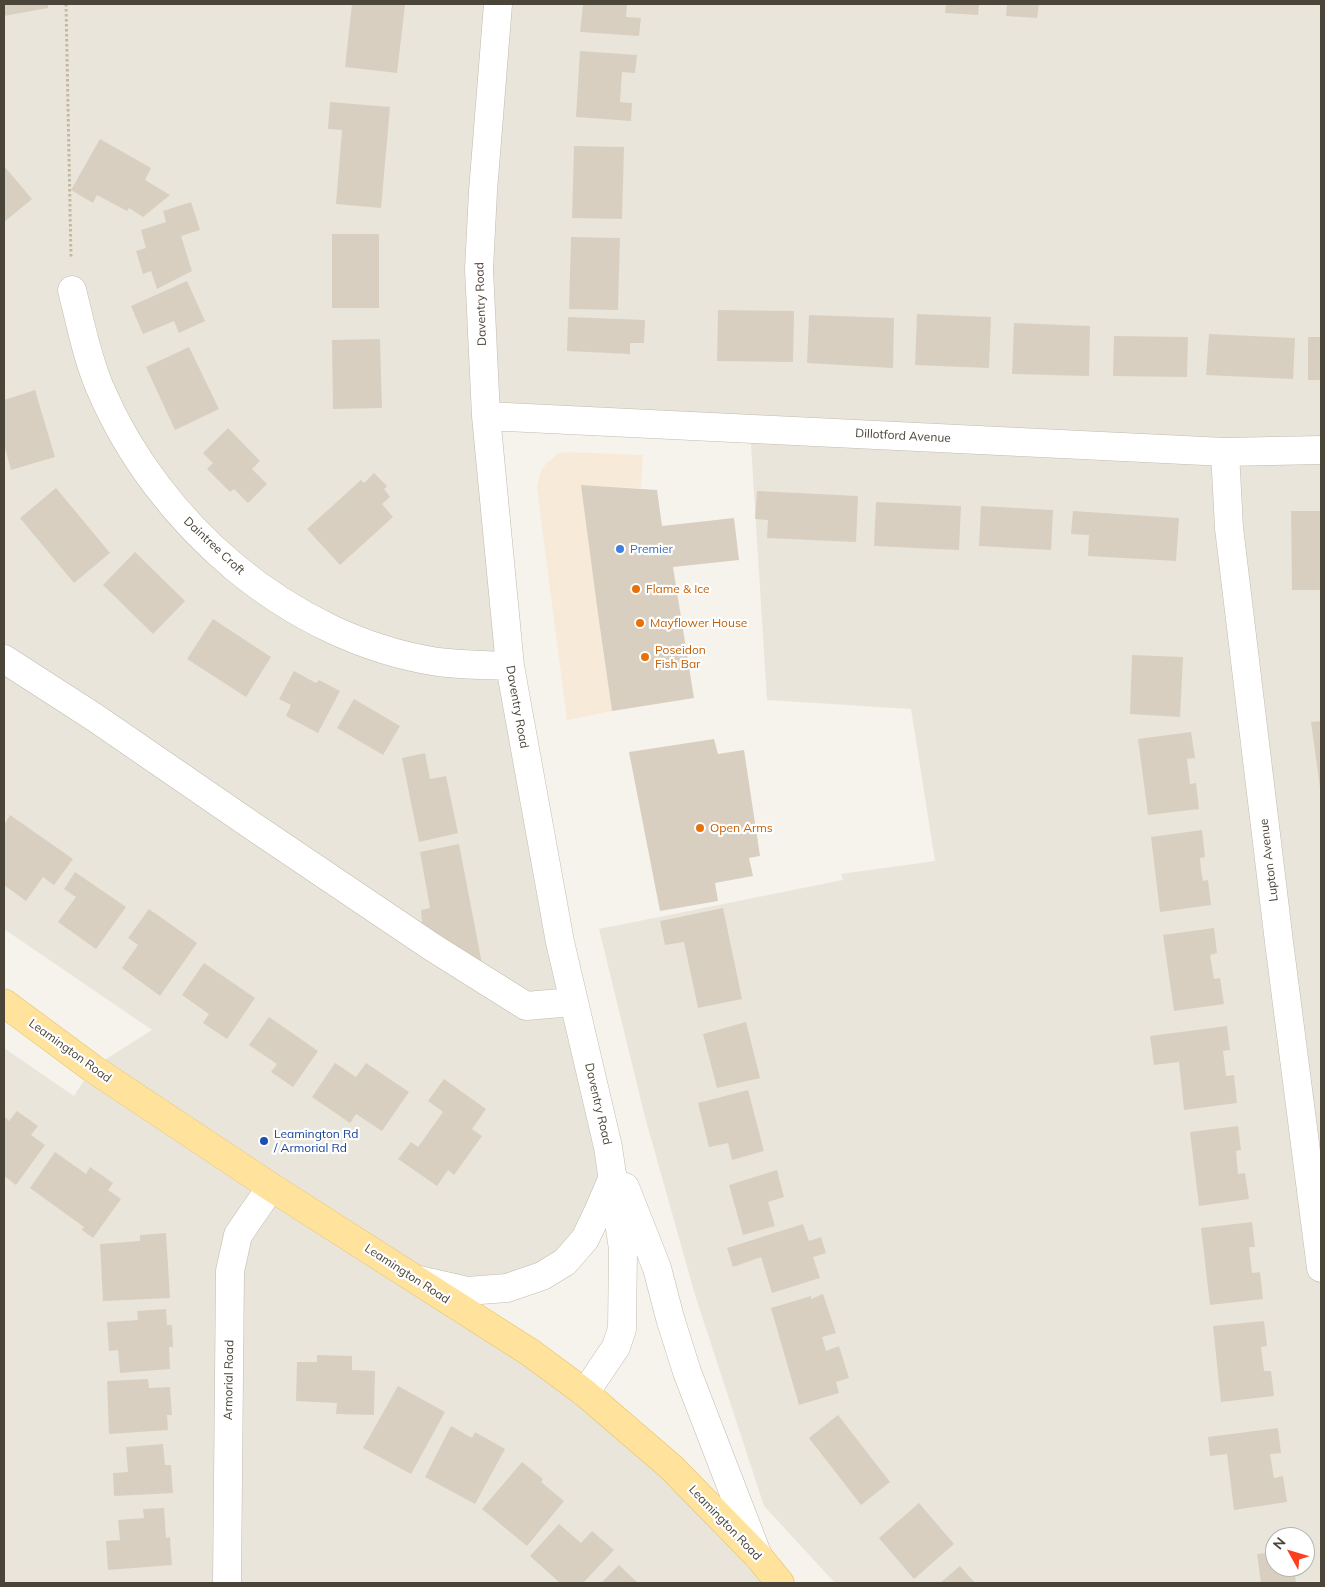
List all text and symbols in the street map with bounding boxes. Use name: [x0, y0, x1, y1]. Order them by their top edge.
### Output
street label: Daventry Road: [472, 262, 490, 346]
street label: Dillotford Avenue: [855, 426, 951, 446]
street label: Daintree Croft: [181, 514, 247, 578]
place label: Premier: [630, 542, 673, 556]
marker: Premier: [614, 543, 626, 555]
place label: Flame & Ice: [646, 582, 710, 596]
marker: Flame & Ice: [630, 583, 642, 595]
place label: Mayflower House: [650, 616, 747, 630]
marker: Mayflower House: [634, 617, 646, 629]
place label: Poseidon Fish Bar: [655, 643, 706, 671]
marker: Poseidon Fish Bar: [639, 651, 651, 663]
street label: Daventry Road: [503, 664, 531, 750]
street label: Lupton Avenue: [1257, 818, 1281, 902]
place label: Open Arms: [710, 821, 773, 835]
marker: Open Arms: [694, 822, 706, 834]
street label: Leamington Road: [26, 1016, 114, 1086]
street label: Daventry Road: [582, 1062, 614, 1146]
place label: Leamington Rd / Armorial Rd: [274, 1127, 358, 1155]
marker: Leamington Rd / Armorial Rd: [258, 1135, 270, 1147]
street label: Leamington Road: [362, 1241, 452, 1307]
street label: Armorial Road: [221, 1340, 237, 1420]
street label: Leamington Road: [686, 1483, 764, 1563]
north arrow: [1265, 1527, 1315, 1577]
text: N: [1269, 1533, 1289, 1553]

